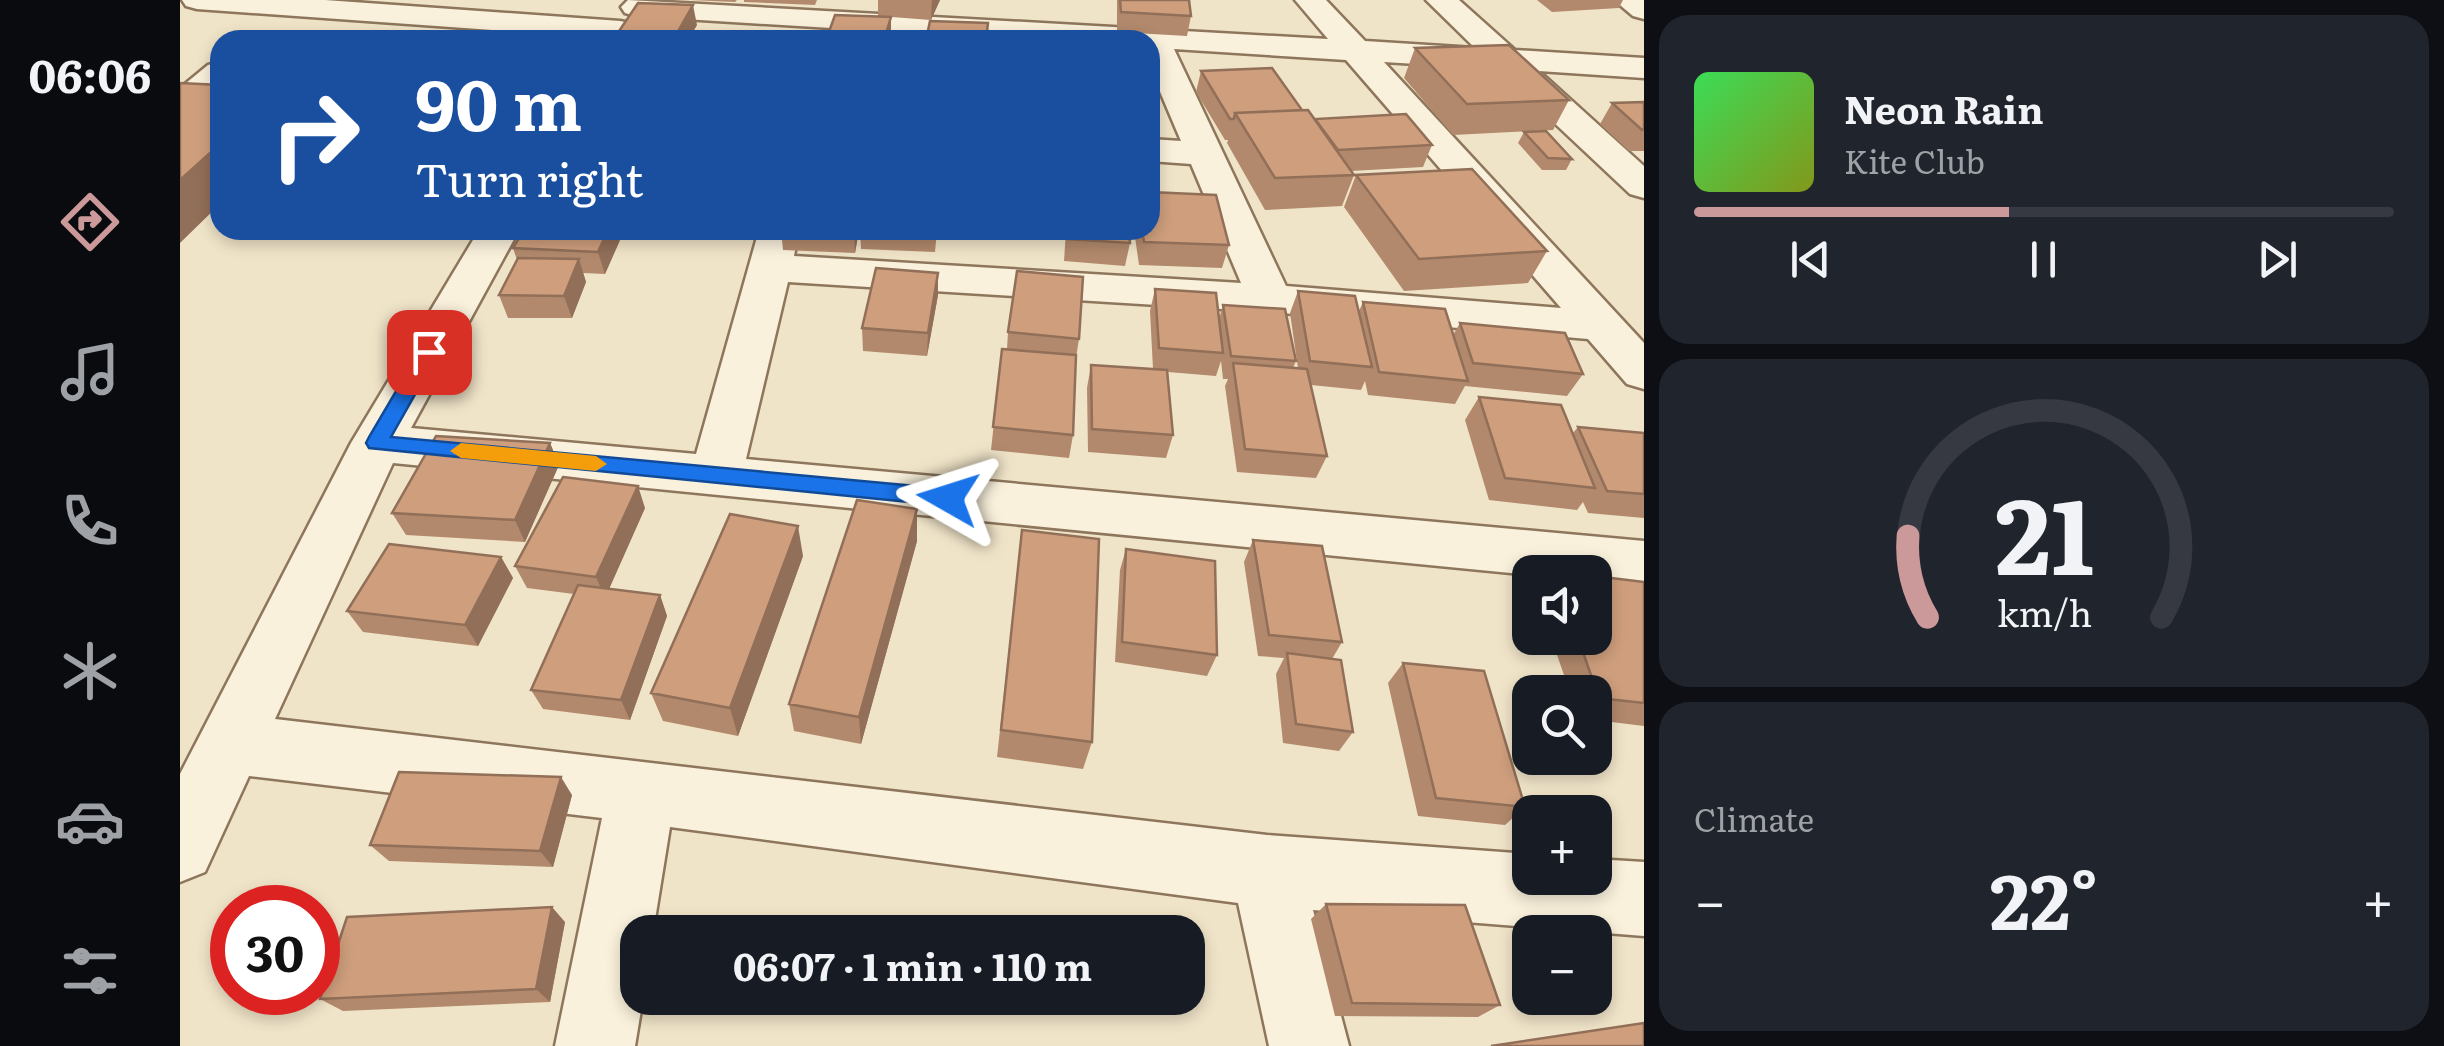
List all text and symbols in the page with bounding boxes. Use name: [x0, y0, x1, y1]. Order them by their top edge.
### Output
text: 06:06: [29, 40, 151, 107]
text: 90 m: [415, 49, 582, 153]
icon: right: [250, 70, 380, 200]
text: Neon Rain: [1844, 79, 2044, 136]
text: Kite Club: [1844, 136, 1985, 184]
text: Turn right: [415, 144, 643, 211]
icon: directions: [55, 187, 125, 257]
icon: previous: [1783, 232, 1838, 287]
icon: pause: [2016, 232, 2071, 287]
icon: next: [2250, 232, 2305, 287]
pin: [387, 310, 472, 395]
icon: arrive: [402, 325, 457, 380]
icon: music: [55, 337, 125, 407]
position arrow: [896, 446, 1000, 550]
text: 21: [1995, 453, 2093, 607]
icon: phone: [55, 486, 125, 556]
map controls: [1512, 555, 1612, 1015]
button: sound: [1512, 555, 1612, 655]
text: km/h: [1996, 585, 2092, 638]
icon: climate: [55, 636, 125, 706]
button: search: [1512, 675, 1612, 775]
icon: car: [55, 786, 125, 856]
text: Climate: [1694, 794, 1814, 842]
button: +: [1512, 795, 1612, 895]
text: 22°: [1990, 842, 2098, 953]
text: −: [1694, 857, 1726, 939]
text: +: [2362, 857, 2394, 939]
speed limit sign: 30: [210, 885, 340, 1015]
button: −: [1512, 915, 1612, 1015]
icon: filters: [55, 936, 125, 1006]
text: 06:07 · 1 min · 110 m: [733, 936, 1092, 993]

